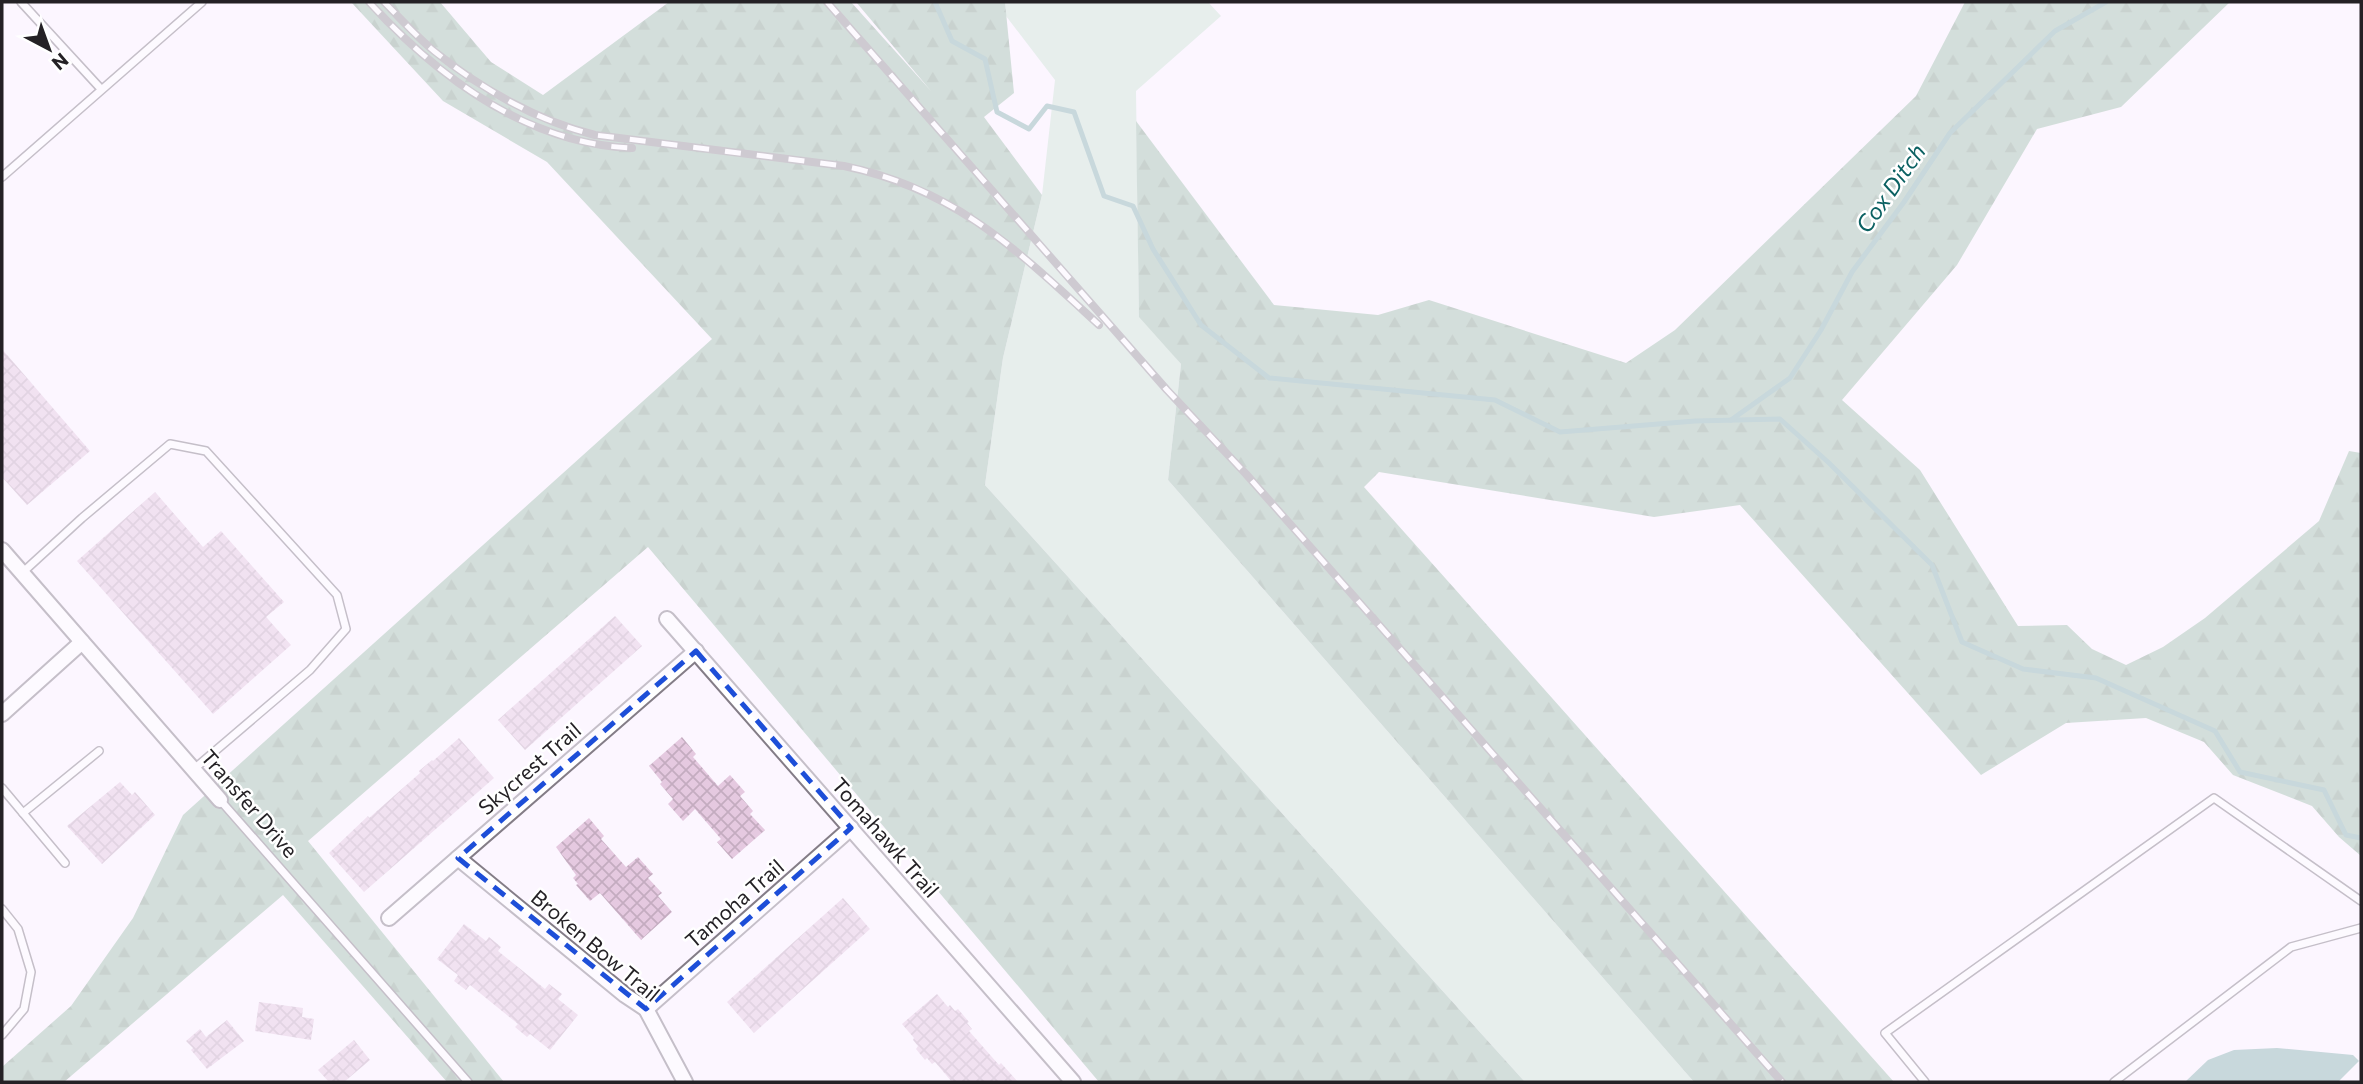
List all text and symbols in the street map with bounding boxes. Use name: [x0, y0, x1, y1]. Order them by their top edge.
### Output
north arrow: [14, 14, 84, 84]
text: N: [48, 49, 73, 76]
water label: Cox Ditch: [1849, 138, 1931, 238]
street label: Skycrest Trail: [473, 717, 585, 819]
street label: Transfer Drive: [196, 744, 304, 862]
street label: Tomahawk Trail: [827, 772, 945, 902]
street label: Tamoha Trail: [680, 854, 788, 952]
street label: Broken Bow Trail: [527, 884, 665, 1006]

